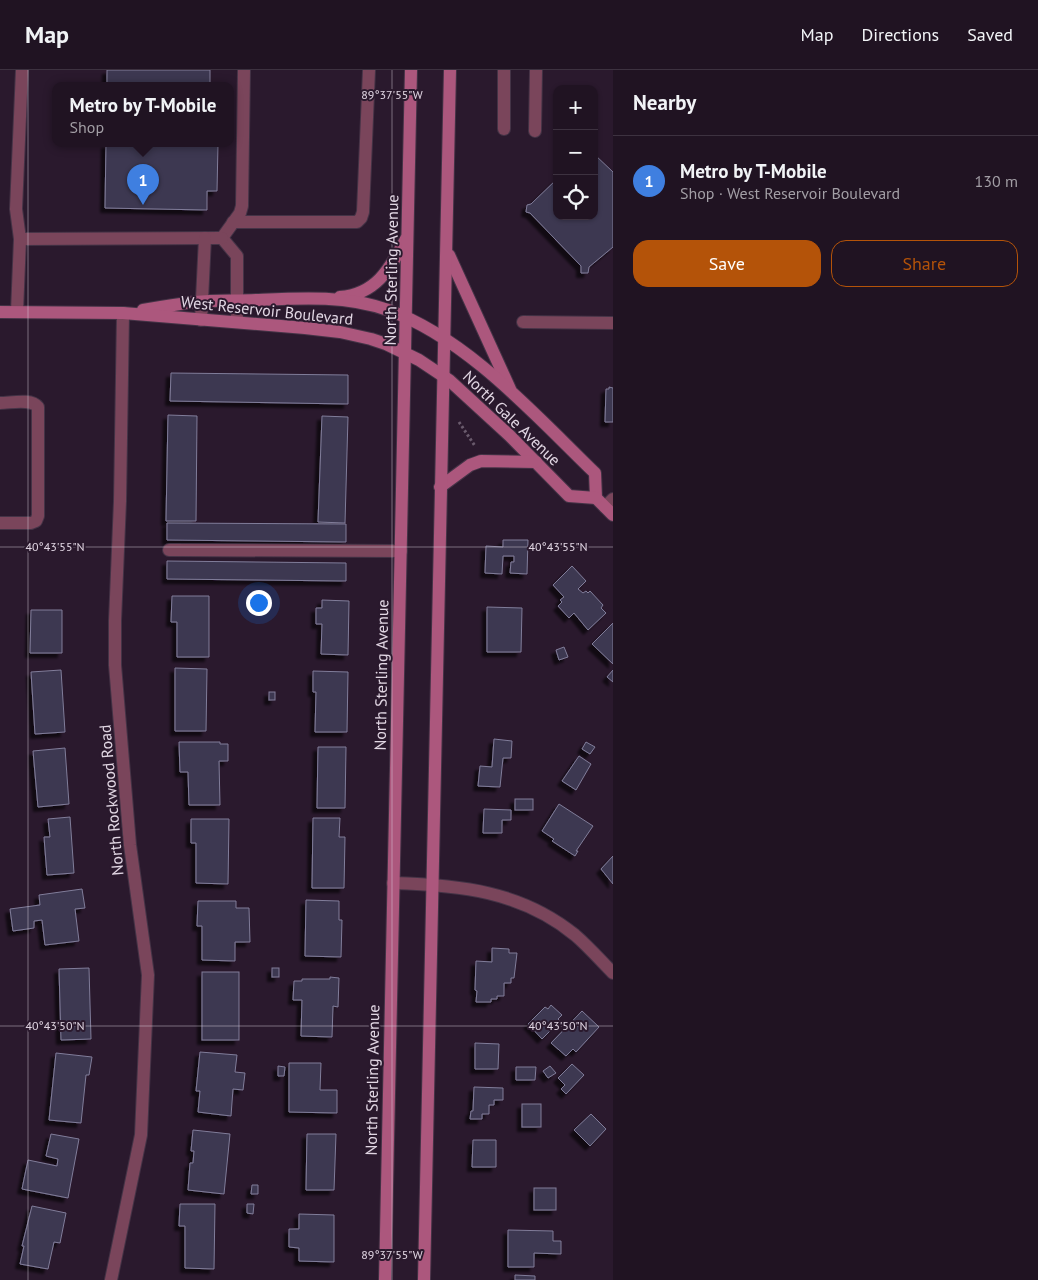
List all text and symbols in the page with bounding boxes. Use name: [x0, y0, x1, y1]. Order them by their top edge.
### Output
text: Map: [25, 19, 69, 50]
text: Map: [801, 23, 833, 46]
text: Directions: [861, 23, 939, 46]
text: Saved: [967, 23, 1013, 46]
popup: [52, 82, 234, 147]
map controls: [553, 85, 598, 220]
button: +: [553, 85, 598, 130]
text: 89°37'55"W: [361, 87, 423, 102]
text: Nearby: [633, 89, 696, 116]
text: Metro by T-Mobile: [70, 93, 216, 117]
text: Shop: [70, 117, 104, 137]
button: −: [553, 130, 598, 175]
text: Metro by T-Mobile: [680, 159, 827, 183]
pin: 1: [127, 164, 159, 205]
text: 1: [644, 171, 654, 191]
text: 130 m: [975, 171, 1018, 191]
button: locate: [553, 175, 598, 220]
text: Shop · West Reservoir Boulevard: [680, 183, 900, 203]
street label: North Sterling Avenue: [380, 194, 402, 346]
button: Save: [633, 240, 821, 287]
button: Share: [831, 240, 1018, 287]
street label: West Reservoir Boulevard: [180, 291, 354, 329]
street label: North Gale Avenue: [459, 366, 565, 470]
text: 40°43'55"N: [25, 539, 85, 554]
text: 40°43'55"N: [528, 539, 588, 554]
your location: [246, 590, 272, 616]
street label: North Sterling Avenue: [370, 599, 392, 751]
street label: North Rockwood Road: [94, 724, 128, 876]
street label: North Sterling Avenue: [361, 1004, 383, 1156]
text: 40°43'50"N: [25, 1018, 85, 1033]
text: 40°43'50"N: [528, 1018, 588, 1033]
text: 89°37'55"W: [361, 1247, 423, 1262]

